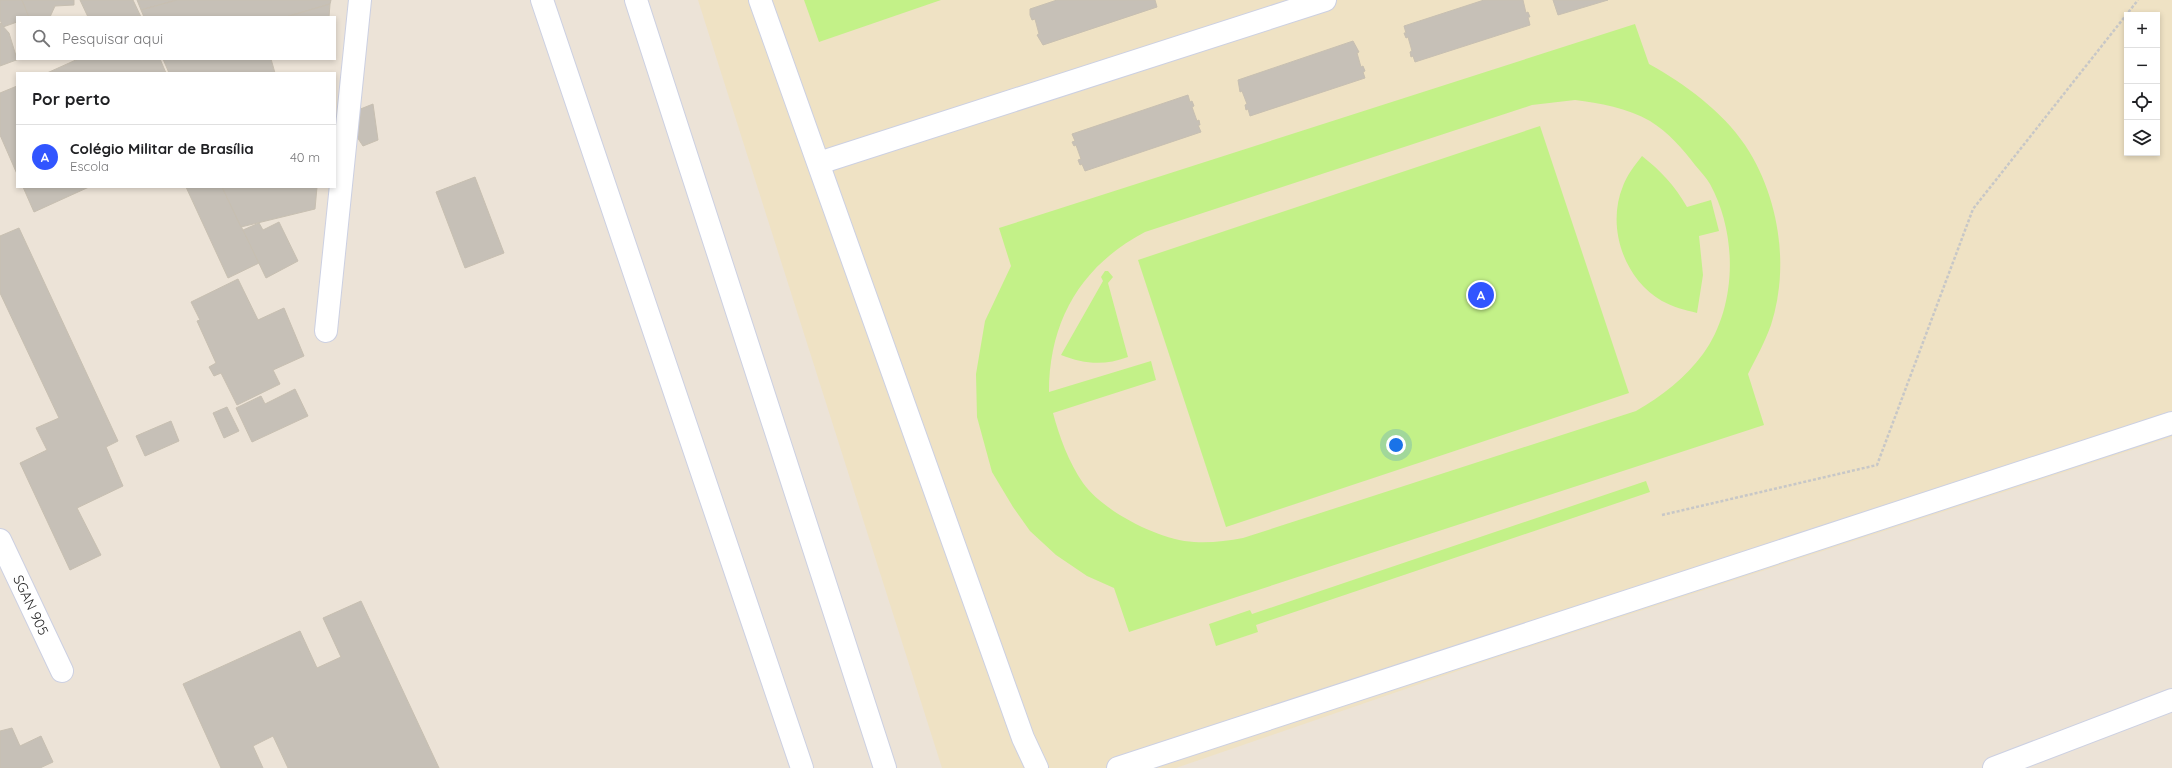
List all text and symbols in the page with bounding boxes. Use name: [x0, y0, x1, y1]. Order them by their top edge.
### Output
map controls: [2124, 12, 2160, 156]
button: +: [2124, 12, 2160, 48]
search box: [16, 16, 336, 60]
icon: search: [30, 27, 52, 49]
text: Pesquisar aqui: [62, 29, 163, 48]
button: −: [2124, 48, 2160, 84]
button: locate: [2124, 84, 2160, 120]
text: Por perto: [32, 88, 110, 109]
button: layers: [2124, 120, 2160, 156]
text: Colégio Militar de Brasília: [70, 139, 254, 158]
text: A: [41, 149, 49, 165]
text: 40 m: [290, 149, 320, 165]
text: Escola: [70, 158, 109, 174]
pin: A: [1468, 280, 1494, 310]
your location: [1386, 435, 1406, 455]
street label: SGAN 905: [9, 572, 53, 638]

